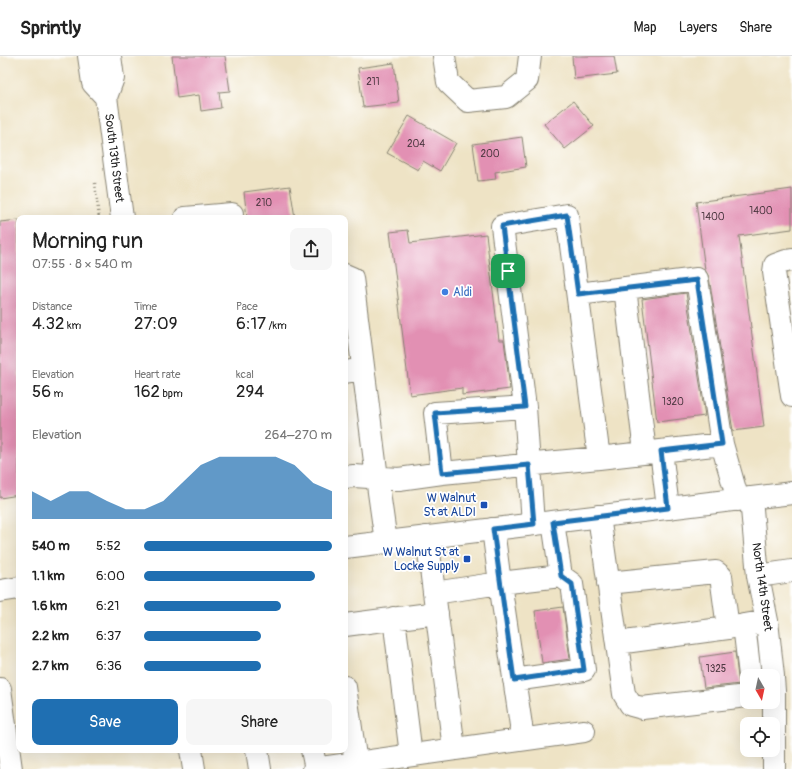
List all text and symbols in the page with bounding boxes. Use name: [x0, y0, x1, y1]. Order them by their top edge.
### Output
text: Sprintly: [20, 16, 81, 40]
text: Map: [634, 19, 657, 36]
text: Layers: [679, 19, 717, 36]
text: Share: [739, 19, 772, 36]
house number: 211: [366, 76, 380, 88]
street label: South 13th Street: [101, 113, 127, 204]
house number: 204: [407, 138, 425, 150]
house number: 200: [480, 148, 500, 160]
house number: 210: [256, 197, 272, 209]
house number: 1400: [749, 205, 773, 217]
house number: 1400: [701, 211, 725, 223]
text: Morning run: [32, 227, 143, 255]
button: share: [290, 228, 332, 270]
pin: [491, 254, 525, 288]
text: 07:55 · 8 × 540 m: [32, 256, 132, 272]
icon: arrive: [497, 260, 519, 282]
place label: Aldi: [453, 285, 472, 300]
marker: Aldi: [440, 287, 450, 297]
text: Distance: [32, 300, 72, 313]
text: Time: [134, 300, 157, 313]
text: Pace: [236, 300, 258, 313]
text: 4.32: [32, 313, 65, 334]
text: 27:09: [134, 313, 177, 334]
text: 6:17: [236, 313, 266, 334]
text: km: [65, 319, 81, 332]
text: /km: [266, 319, 287, 332]
text: Elevation: [32, 368, 74, 381]
text: Heart rate: [134, 368, 180, 381]
text: kcal: [236, 368, 254, 381]
text: 56: [32, 381, 51, 402]
text: 162: [134, 381, 160, 402]
text: 294: [236, 381, 264, 402]
text: m: [51, 387, 63, 400]
text: bpm: [160, 387, 183, 400]
house number: 1320: [662, 396, 684, 408]
text: Elevation: [32, 427, 82, 443]
text: 264–270 m: [265, 427, 332, 443]
place label: W Walnut St at ALDI: [423, 491, 476, 520]
marker: W Walnut St at ALDI: [479, 500, 489, 510]
text: 540 m: [32, 538, 70, 554]
text: 5:52: [96, 538, 121, 554]
street label: North 14th Street: [748, 542, 776, 632]
place label: W Walnut St at Locke Supply: [383, 545, 459, 574]
marker: W Walnut St at Locke Supply: [462, 554, 472, 564]
text: 1.1 km: [32, 568, 65, 584]
text: 6:00: [96, 568, 125, 584]
text: 1.6 km: [32, 598, 67, 614]
text: 6:21: [96, 598, 119, 614]
text: 2.2 km: [32, 628, 69, 644]
text: 6:37: [96, 628, 121, 644]
text: 2.7 km: [32, 658, 69, 674]
text: 6:36: [96, 658, 122, 674]
house number: 1325: [706, 663, 726, 675]
north arrow: [740, 669, 780, 709]
map controls: [740, 669, 780, 757]
button: Save: [32, 699, 178, 745]
button: Share: [186, 699, 332, 745]
button: locate: [740, 717, 780, 757]

